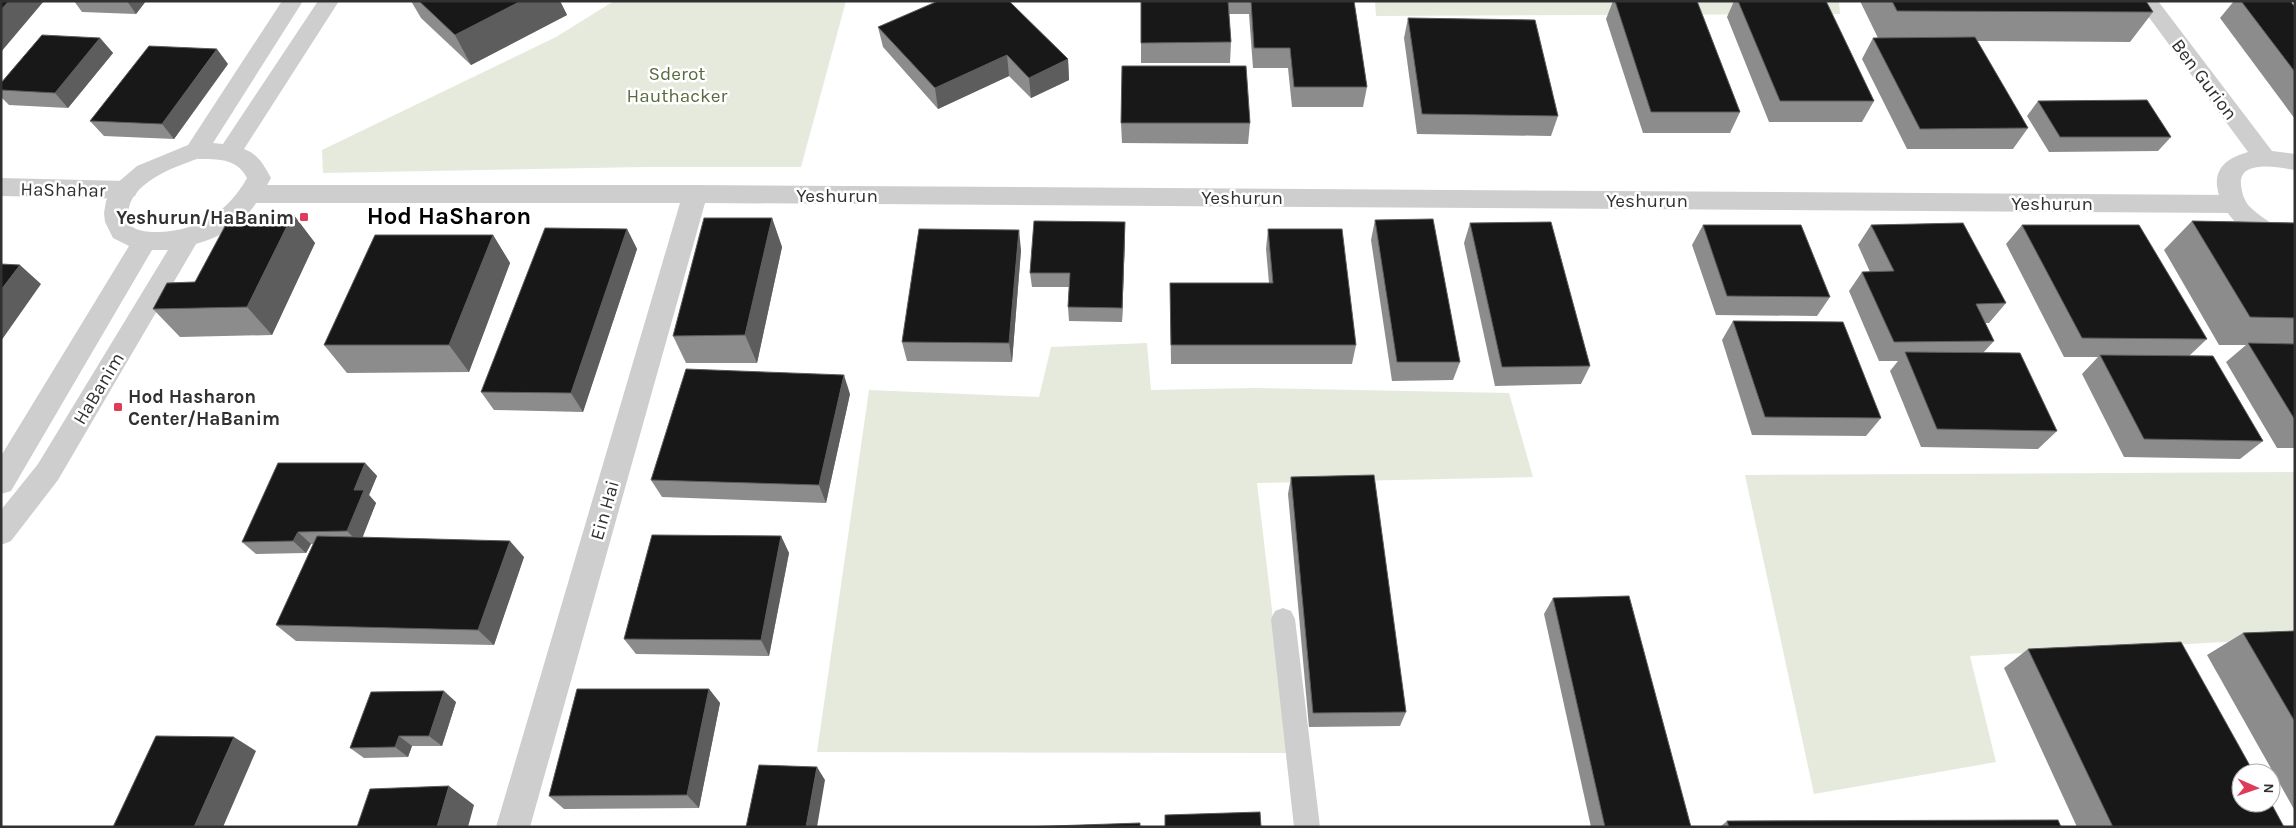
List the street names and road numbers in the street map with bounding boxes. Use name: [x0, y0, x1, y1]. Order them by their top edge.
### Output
street label: Ben Gurion: [2167, 35, 2242, 124]
street label: HaShahar: [20, 178, 106, 202]
street label: Yeshurun: [796, 185, 878, 207]
street label: Yeshurun: [1201, 187, 1283, 209]
street label: Yeshurun: [1606, 190, 1688, 212]
street label: Yeshurun: [2011, 193, 2093, 215]
street label: HaBanim: [69, 348, 129, 429]
street label: Ein Hai: [586, 478, 624, 543]

